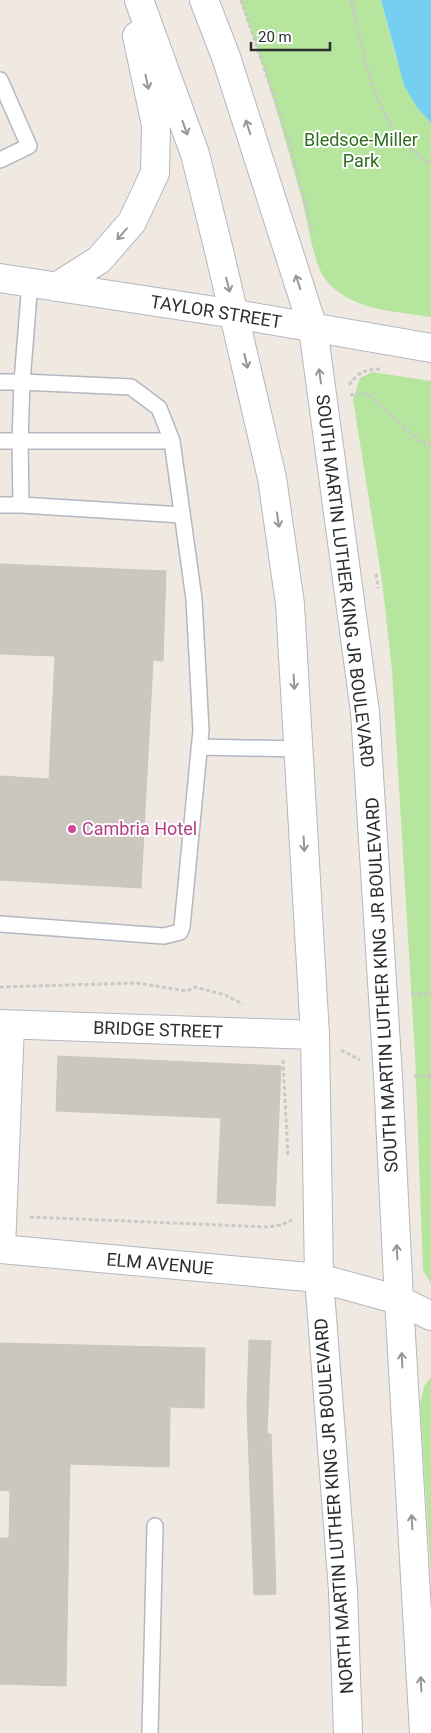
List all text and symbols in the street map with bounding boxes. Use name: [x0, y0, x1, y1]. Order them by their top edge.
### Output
scale bar: [251, 20, 330, 52]
text: 20 m: [258, 28, 292, 46]
one-way arrow: [142, 73, 152, 89]
one-way arrow: [243, 119, 253, 135]
one-way arrow: [181, 120, 190, 135]
park label: Bledsoe-Miller Park: [304, 129, 418, 171]
one-way arrow: [116, 228, 127, 241]
one-way arrow: [293, 274, 302, 290]
one-way arrow: [224, 276, 233, 292]
street label: TAYLOR STREET: [149, 291, 284, 332]
one-way arrow: [242, 353, 251, 369]
one-way arrow: [314, 368, 324, 384]
street label: SOUTH MARTIN LUTHER KING JR BOULEVARD: [312, 393, 379, 769]
one-way arrow: [273, 512, 283, 528]
one-way arrow: [290, 674, 299, 690]
street label: SOUTH MARTIN LUTHER KING JR BOULEVARD: [361, 797, 402, 1173]
place label: Cambria Hotel: [82, 818, 197, 839]
marker: Cambria Hotel: [66, 823, 78, 835]
one-way arrow: [299, 836, 308, 852]
street label: BRIDGE STREET: [93, 1017, 224, 1042]
one-way arrow: [392, 1244, 401, 1260]
street label: ELM AVENUE: [106, 1248, 215, 1279]
street label: NORTH MARTIN LUTHER KING JR BOULEVARD: [310, 1317, 357, 1695]
one-way arrow: [398, 1352, 407, 1368]
one-way arrow: [407, 1514, 416, 1530]
one-way arrow: [417, 1677, 426, 1693]

